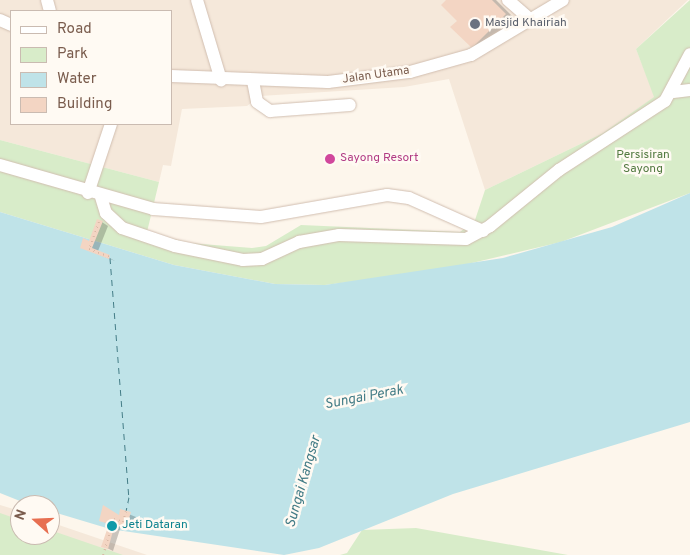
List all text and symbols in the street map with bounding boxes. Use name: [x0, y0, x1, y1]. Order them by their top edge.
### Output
legend: [10, 10, 172, 125]
place label: Masjid Khairiah: [485, 17, 567, 31]
marker: Masjid Khairiah: [469, 18, 481, 30]
text: Road: [57, 20, 92, 39]
text: Park: [57, 45, 88, 64]
street label: Jalan Utama: [341, 64, 411, 88]
text: Water: [57, 70, 96, 89]
text: Building: [57, 95, 112, 114]
park label: Persisiran Sayong: [616, 149, 670, 177]
place label: Sayong Resort: [340, 152, 418, 166]
marker: Sayong Resort: [324, 153, 336, 165]
water label: Sungai Perak: [323, 382, 405, 414]
water label: Sungai Kangsar: [283, 434, 325, 530]
north arrow: [10, 495, 60, 545]
text: N: [12, 507, 31, 523]
place label: Jeti Dataran: [122, 519, 188, 533]
marker: Jeti Dataran: [106, 520, 118, 532]

